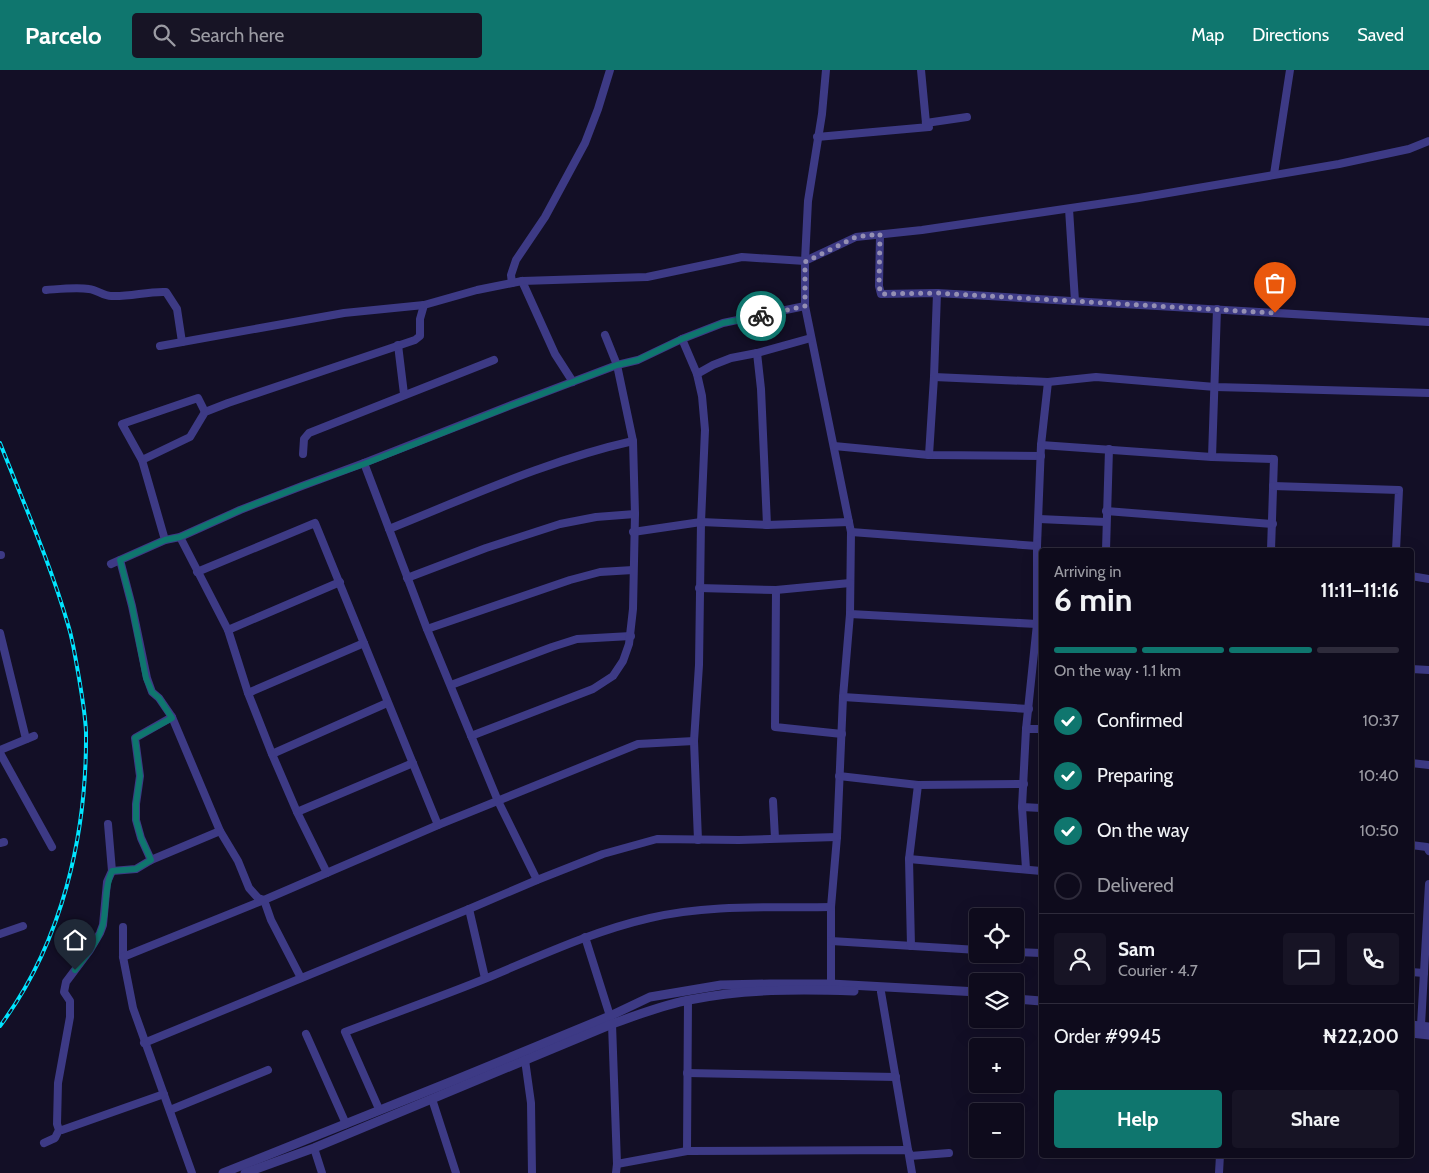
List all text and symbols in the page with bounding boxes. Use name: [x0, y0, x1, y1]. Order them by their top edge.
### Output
search box: [132, 13, 482, 58]
text: Parcelo: [25, 21, 102, 50]
icon: search: [150, 21, 178, 49]
text: Search here: [190, 24, 284, 47]
text: Map: [1191, 24, 1224, 46]
text: Directions: [1252, 24, 1329, 46]
text: Saved: [1357, 24, 1404, 46]
pin: [1254, 262, 1296, 313]
icon: bag: [1261, 269, 1289, 297]
courier: [736, 291, 786, 341]
icon: bike: [747, 302, 775, 330]
text: Arriving in: [1054, 562, 1121, 581]
text: 11:11–11:16: [1321, 579, 1399, 602]
text: 6 min: [1054, 580, 1132, 619]
text: On the way · 1.1 km: [1054, 661, 1181, 680]
icon: check: [1054, 707, 1082, 735]
text: Confirmed: [1097, 709, 1183, 732]
text: 10:37: [1363, 711, 1399, 730]
icon: check: [1054, 762, 1082, 790]
text: Preparing: [1097, 764, 1173, 787]
text: 10:40: [1359, 766, 1399, 785]
icon: check: [1054, 817, 1082, 845]
text: On the way: [1097, 819, 1189, 842]
text: 10:50: [1359, 821, 1399, 840]
text: Delivered: [1097, 874, 1174, 897]
map controls: [969, 908, 1024, 1158]
button: locate: [969, 908, 1024, 963]
pin: [54, 919, 96, 970]
icon: home: [61, 926, 89, 954]
button: person: [1054, 933, 1106, 985]
button: chat: [1283, 933, 1335, 985]
button: phone: [1347, 933, 1399, 985]
text: Sam: [1118, 938, 1155, 961]
text: Courier · 4.7: [1118, 961, 1198, 980]
button: layers: [969, 973, 1024, 1028]
text: Order #9945: [1054, 1025, 1161, 1048]
text: ₦22,200: [1322, 1025, 1399, 1048]
button: +: [969, 1038, 1024, 1093]
button: Help: [1054, 1090, 1222, 1148]
button: Share: [1232, 1090, 1399, 1148]
button: −: [969, 1103, 1024, 1158]

